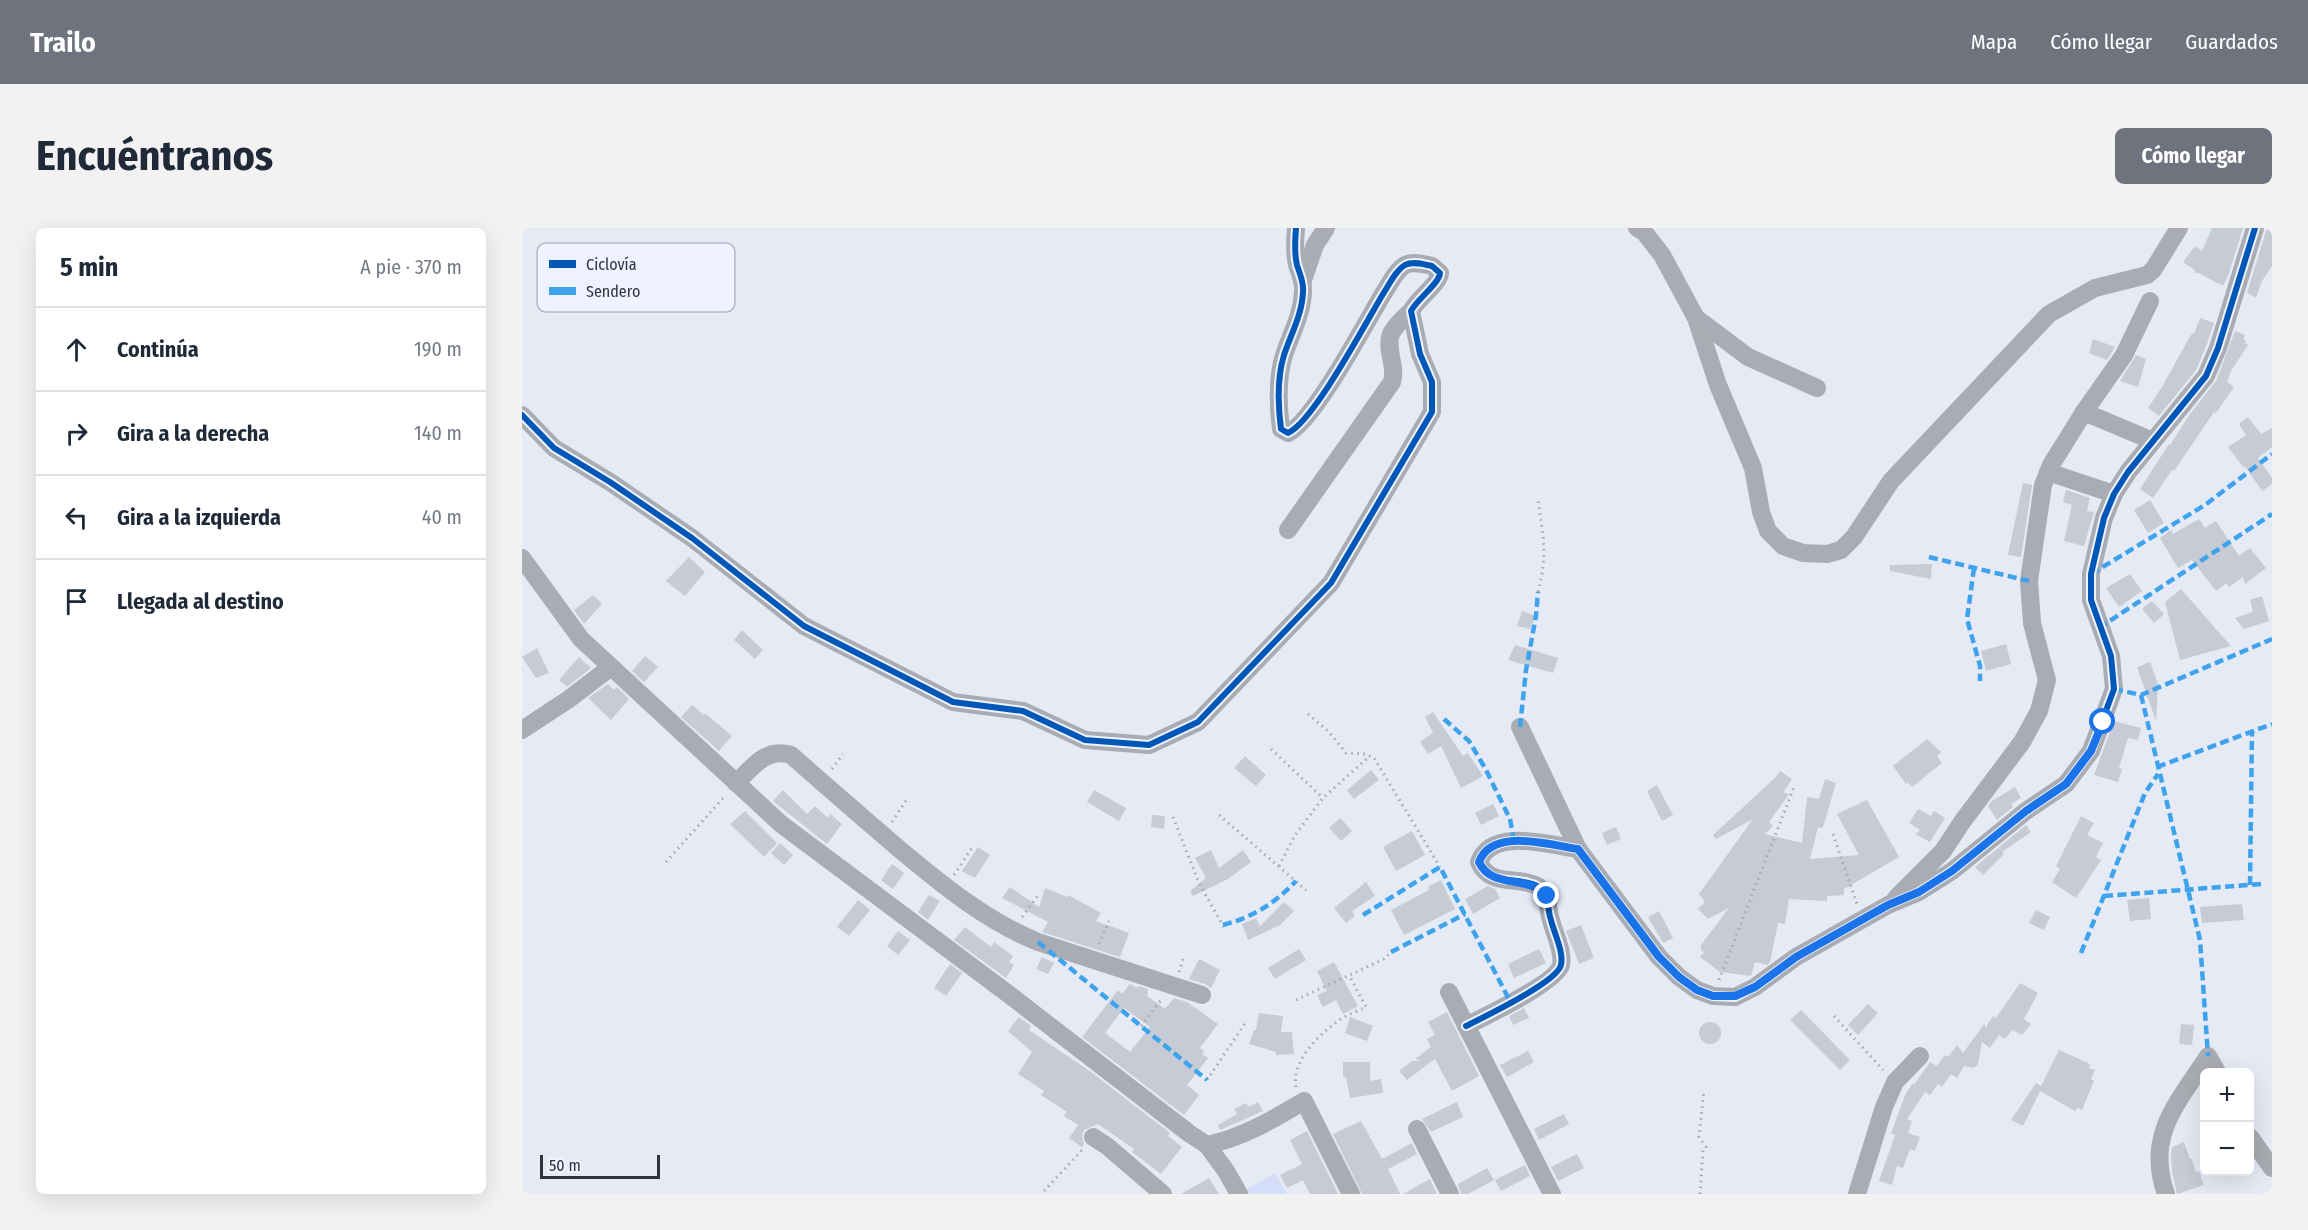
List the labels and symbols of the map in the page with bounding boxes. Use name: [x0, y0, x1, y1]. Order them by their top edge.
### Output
legend: [537, 243, 735, 312]
text: Ciclovía: [586, 255, 637, 274]
text: Sendero: [586, 282, 640, 301]
route start: [2089, 708, 2115, 734]
route end: [1533, 882, 1559, 908]
scale bar: [540, 1152, 660, 1180]

